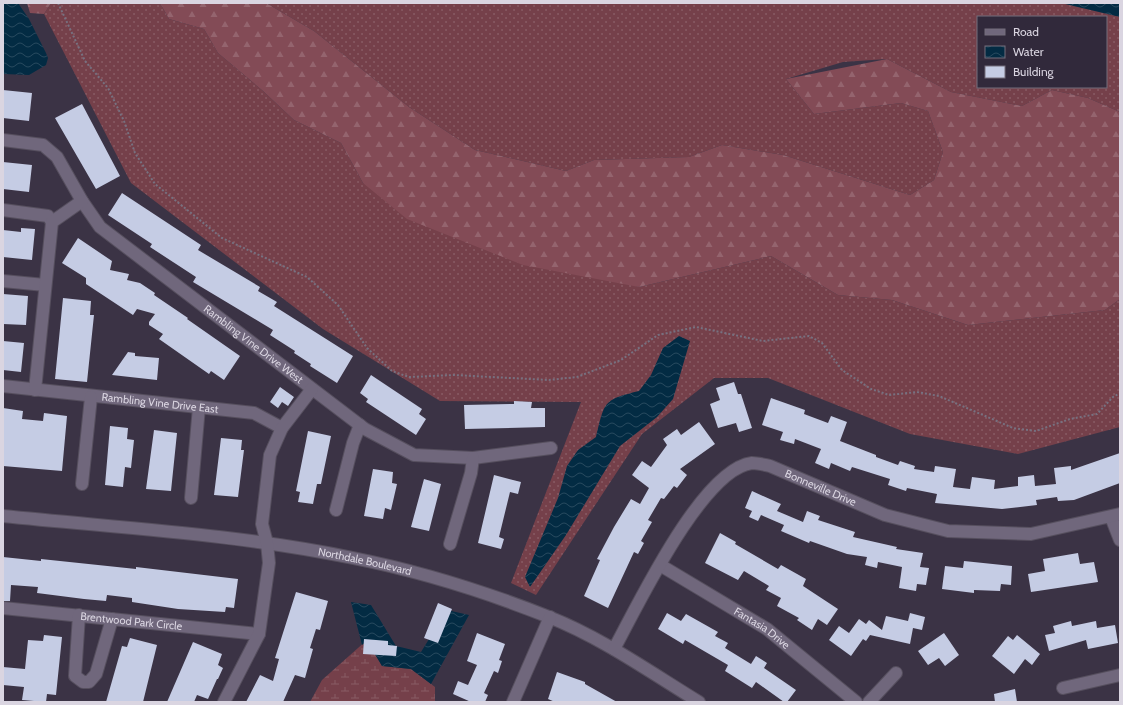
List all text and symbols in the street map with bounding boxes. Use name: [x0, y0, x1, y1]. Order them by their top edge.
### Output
legend: [977, 16, 1107, 88]
text: Road: [1013, 24, 1039, 39]
text: Water: [1013, 44, 1044, 59]
text: Building: [1013, 64, 1055, 79]
street label: Rambling Vine Drive West: [201, 302, 306, 387]
street label: Rambling Vine Drive East: [101, 390, 219, 416]
street label: Bonneville Drive: [783, 466, 859, 509]
street label: Northdale Boulevard: [317, 544, 413, 578]
street label: Fantasia Drive: [732, 604, 793, 652]
street label: Brentwood Park Circle: [80, 609, 183, 633]

